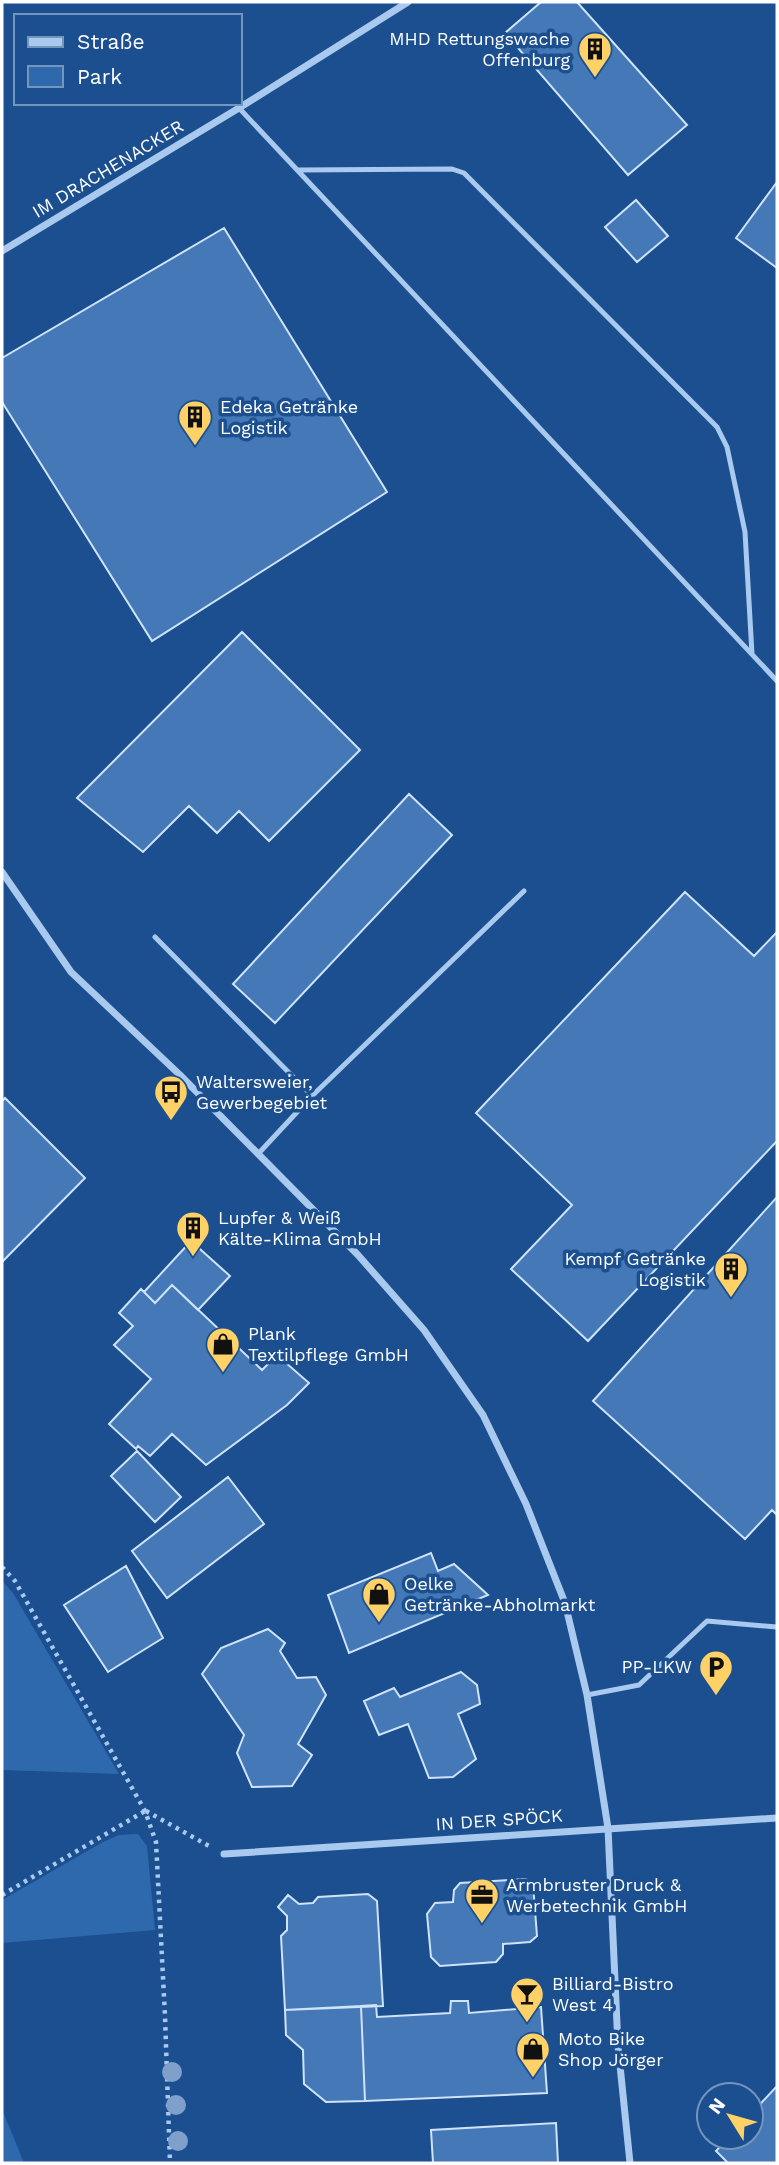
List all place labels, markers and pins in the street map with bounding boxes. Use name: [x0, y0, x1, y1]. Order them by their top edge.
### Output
place label: MHD Rettungswache Offenburg: [389, 28, 570, 70]
building icon: MHD Rettungswache Offenburg: [576, 30, 614, 79]
place label: Edeka Getränke Logistik: [220, 396, 358, 438]
building icon: Edeka Getränke Logistik: [176, 398, 214, 447]
place label: Waltersweier, Gewerbegebiet: [196, 1071, 328, 1113]
bus stop icon: Waltersweier, Gewerbegebiet: [152, 1073, 190, 1122]
place label: Lupfer & Weiß Kälte-Klima GmbH: [218, 1207, 382, 1249]
building icon: Lupfer & Weiß Kälte-Klima GmbH: [174, 1209, 212, 1258]
place label: Kempf Getränke Logistik: [564, 1248, 706, 1290]
building icon: Kempf Getränke Logistik: [712, 1250, 750, 1299]
place label: Plank Textilpflege GmbH: [248, 1323, 409, 1365]
shop icon: Plank Textilpflege GmbH: [204, 1325, 242, 1374]
place label: Oelke Getränke-Abholmarkt: [404, 1573, 596, 1615]
shop icon: Oelke Getränke-Abholmarkt: [360, 1575, 398, 1624]
parking icon: PP-LKW: [697, 1648, 735, 1697]
place label: PP-LKW: [621, 1656, 692, 1677]
place label: Armbruster Druck & Werbetechnik GmbH: [506, 1874, 687, 1916]
office icon: Armbruster Druck & Werbetechnik GmbH: [463, 1876, 501, 1925]
place label: Billiard-Bistro West 4: [552, 1973, 673, 2015]
bar icon: Billiard-Bistro West 4: [508, 1975, 546, 2024]
place label: Moto Bike Shop Jörger: [558, 2028, 664, 2070]
shop icon: Moto Bike Shop Jörger: [514, 2030, 552, 2079]

